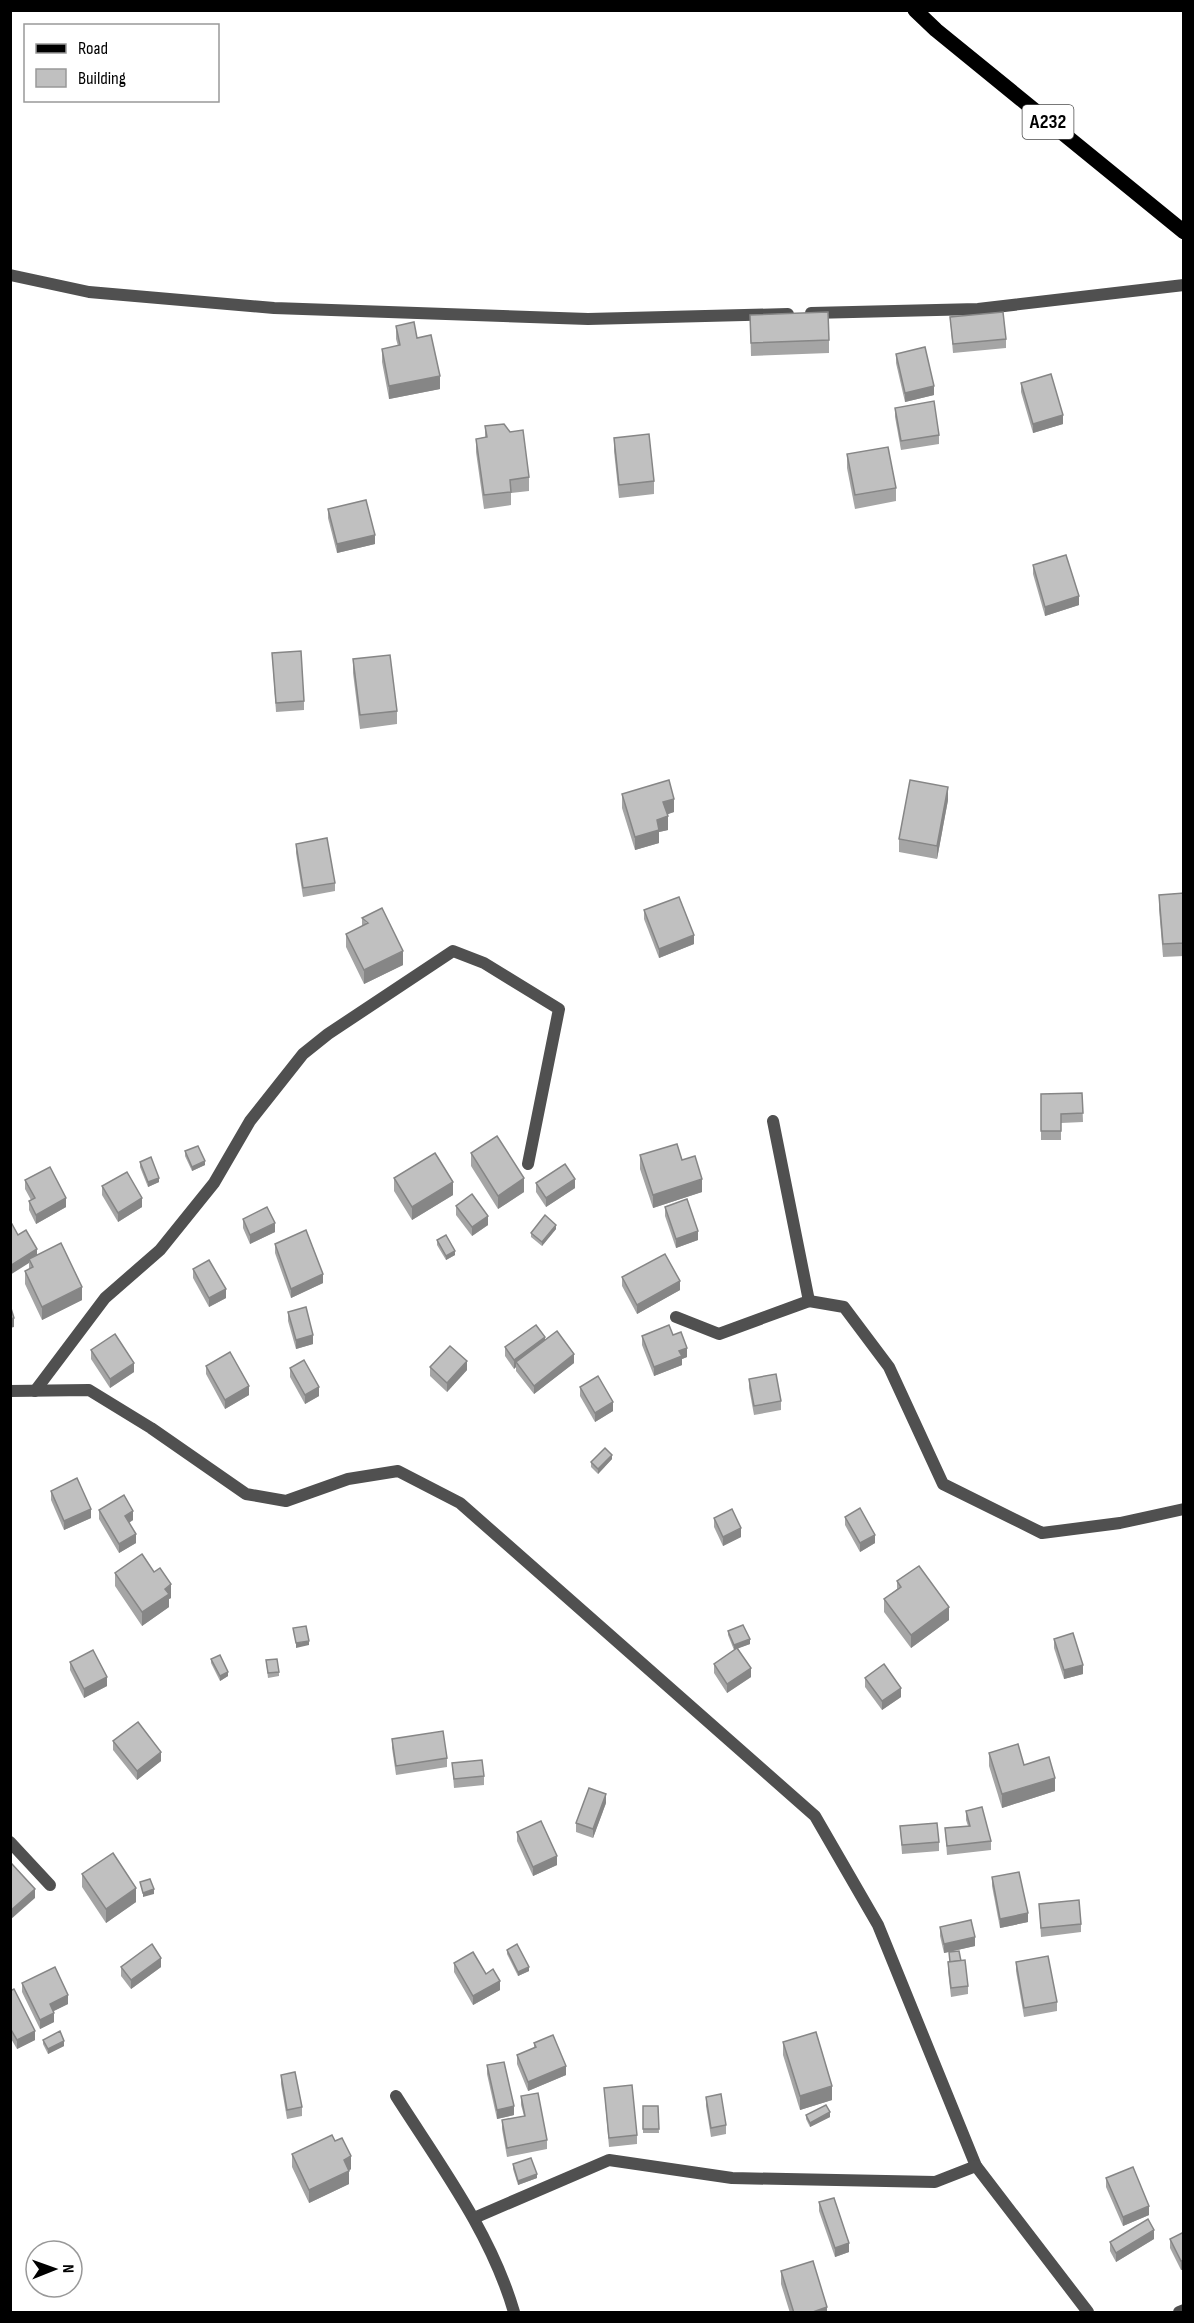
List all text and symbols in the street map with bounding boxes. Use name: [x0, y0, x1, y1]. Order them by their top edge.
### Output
legend: [24, 24, 219, 102]
text: Road: [78, 38, 108, 59]
text: Building: [78, 68, 126, 89]
road number: A232: [1022, 105, 1074, 139]
north arrow: [24, 2239, 84, 2299]
text: N: [58, 2264, 77, 2273]

